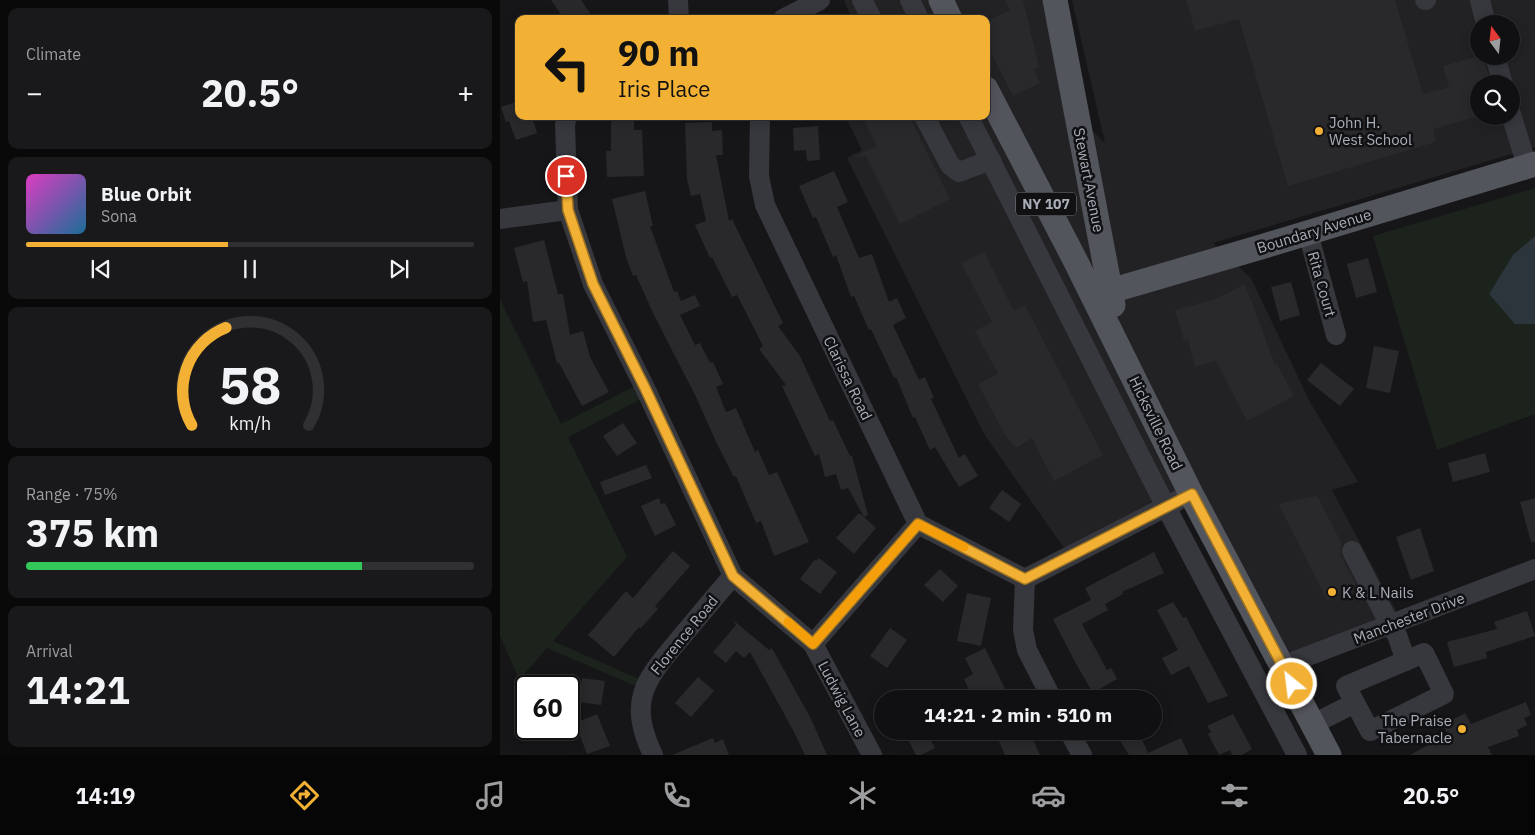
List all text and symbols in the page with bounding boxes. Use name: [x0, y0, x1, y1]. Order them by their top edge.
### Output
north arrow: [1470, 15, 1520, 65]
map controls: [1470, 15, 1520, 125]
text: 90 m: [618, 30, 700, 76]
icon: left: [535, 35, 600, 100]
text: Climate: [26, 44, 81, 64]
text: 20.5°: [201, 68, 299, 117]
text: −: [26, 74, 43, 111]
text: +: [457, 74, 474, 111]
text: Iris Place: [618, 74, 710, 103]
button: search: [1470, 75, 1520, 125]
place label: John H. West School: [1329, 113, 1412, 149]
marker: John H. West School: [1313, 125, 1325, 137]
street label: Stewart Avenue: [1070, 126, 1108, 234]
pin: [545, 155, 587, 197]
icon: arrive: [552, 162, 580, 190]
text: Blue Orbit: [101, 182, 191, 206]
road number: NY 107: [1016, 192, 1076, 215]
street label: Boundary Avenue: [1254, 205, 1374, 257]
text: Sona: [101, 206, 137, 226]
street label: Rita Court: [1304, 249, 1340, 319]
icon: previous: [87, 255, 115, 283]
icon: pause: [236, 255, 264, 283]
icon: next: [385, 255, 413, 283]
street label: Clarissa Road: [819, 333, 877, 423]
text: 58: [219, 351, 281, 418]
street label: Hicksville Road: [1125, 373, 1187, 473]
text: km/h: [229, 412, 271, 435]
text: Range · 75%: [26, 484, 118, 504]
text: 375 km: [26, 508, 159, 557]
place label: K & L Nails: [1342, 583, 1414, 602]
marker: K & L Nails: [1326, 586, 1338, 598]
street label: Manchester Drive: [1351, 588, 1467, 648]
street label: Florence Road: [646, 591, 722, 679]
text: Arrival: [26, 641, 73, 661]
position arrow: [1265, 657, 1317, 709]
street label: Ludwig Lane: [814, 658, 870, 740]
text: 14:21: [26, 665, 130, 714]
speed limit sign: 60: [515, 675, 580, 740]
text: 14:21 · 2 min · 510 m: [924, 703, 1112, 727]
place label: The Praise Tabernacle: [1378, 711, 1452, 747]
marker: The Praise Tabernacle: [1456, 723, 1468, 735]
icon: directions: [287, 778, 322, 813]
icon: music: [473, 778, 508, 813]
icon: phone: [659, 778, 694, 813]
icon: climate: [845, 778, 880, 813]
icon: car: [1031, 778, 1066, 813]
icon: filters: [1217, 778, 1252, 813]
text: 14:19: [76, 781, 136, 810]
text: 20.5°: [1403, 781, 1459, 810]

